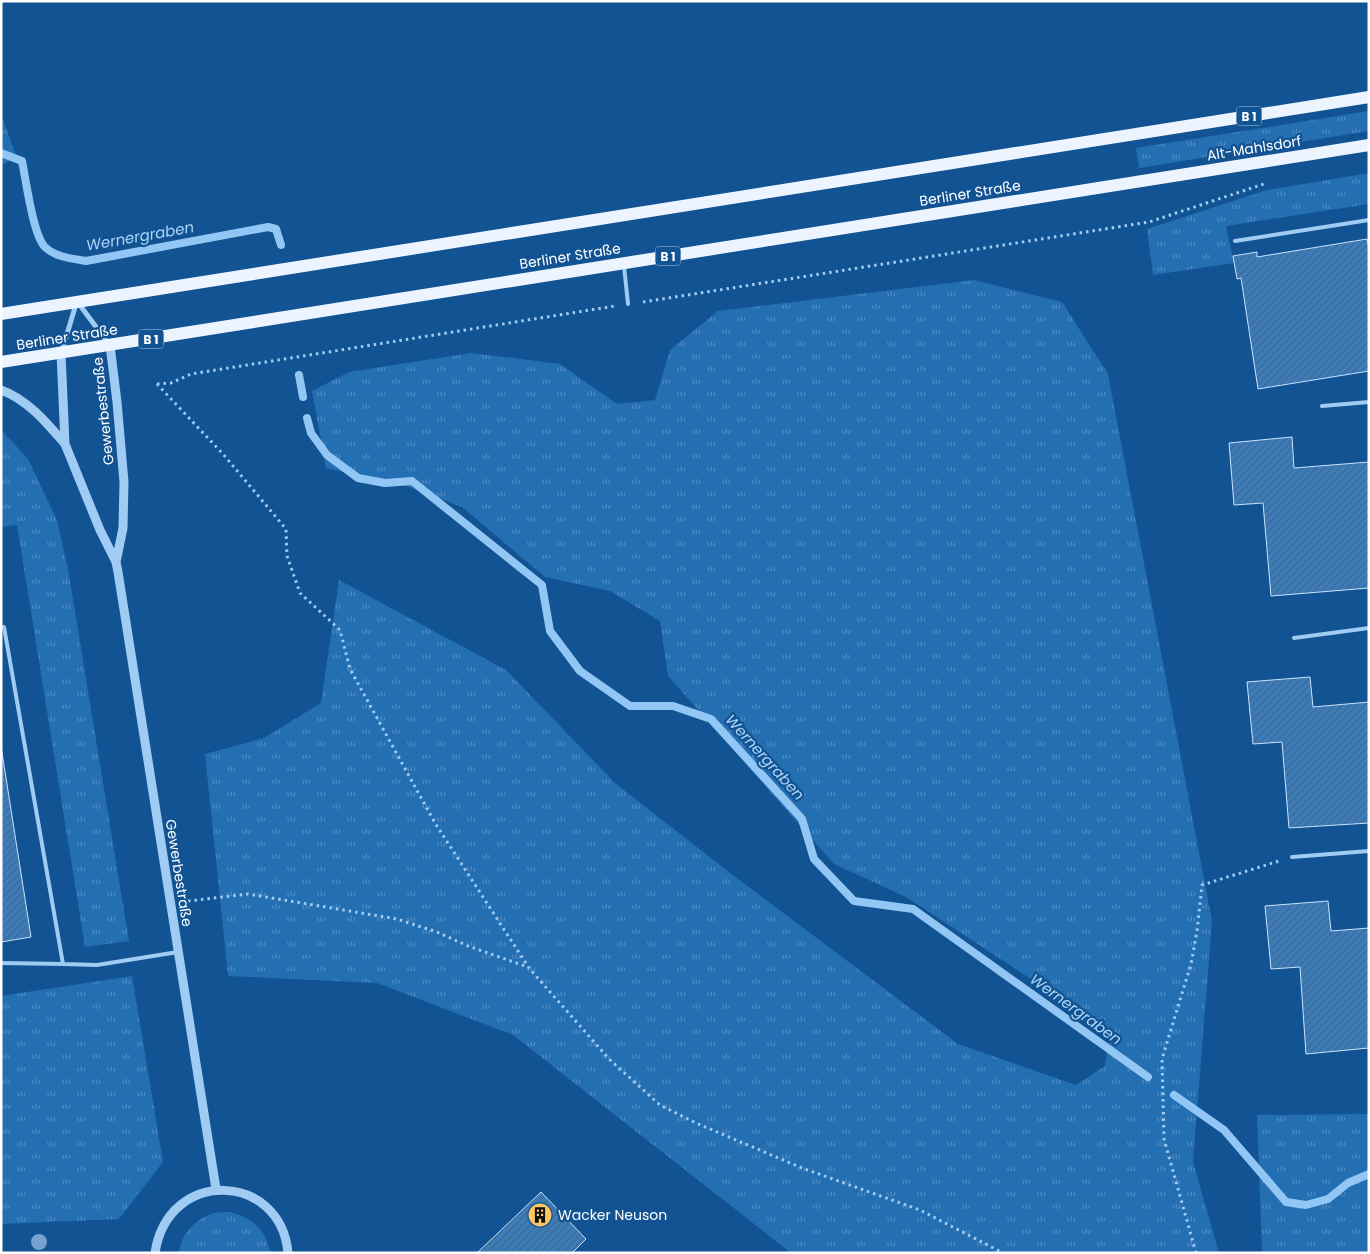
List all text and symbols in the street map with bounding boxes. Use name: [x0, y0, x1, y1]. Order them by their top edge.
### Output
road number: B 1: [1236, 106, 1262, 125]
street label: Alt-Mahlsdorf: [1205, 131, 1303, 165]
street label: Berliner Straße: [918, 175, 1022, 211]
water label: Wernergraben: [85, 216, 195, 256]
street label: Berliner Straße: [518, 238, 622, 274]
road number: B 1: [656, 247, 680, 266]
street label: Berliner Straße: [15, 319, 119, 355]
road number: B 1: [138, 329, 164, 348]
street label: Gewerbestraße: [87, 356, 119, 466]
water label: Wernergraben: [721, 709, 809, 805]
street label: Gewerbestraße: [161, 818, 197, 928]
water label: Wernergraben: [1026, 968, 1126, 1050]
building icon: Wacker Neuson: [527, 1202, 553, 1228]
place label: Wacker Neuson: [558, 1205, 667, 1225]

